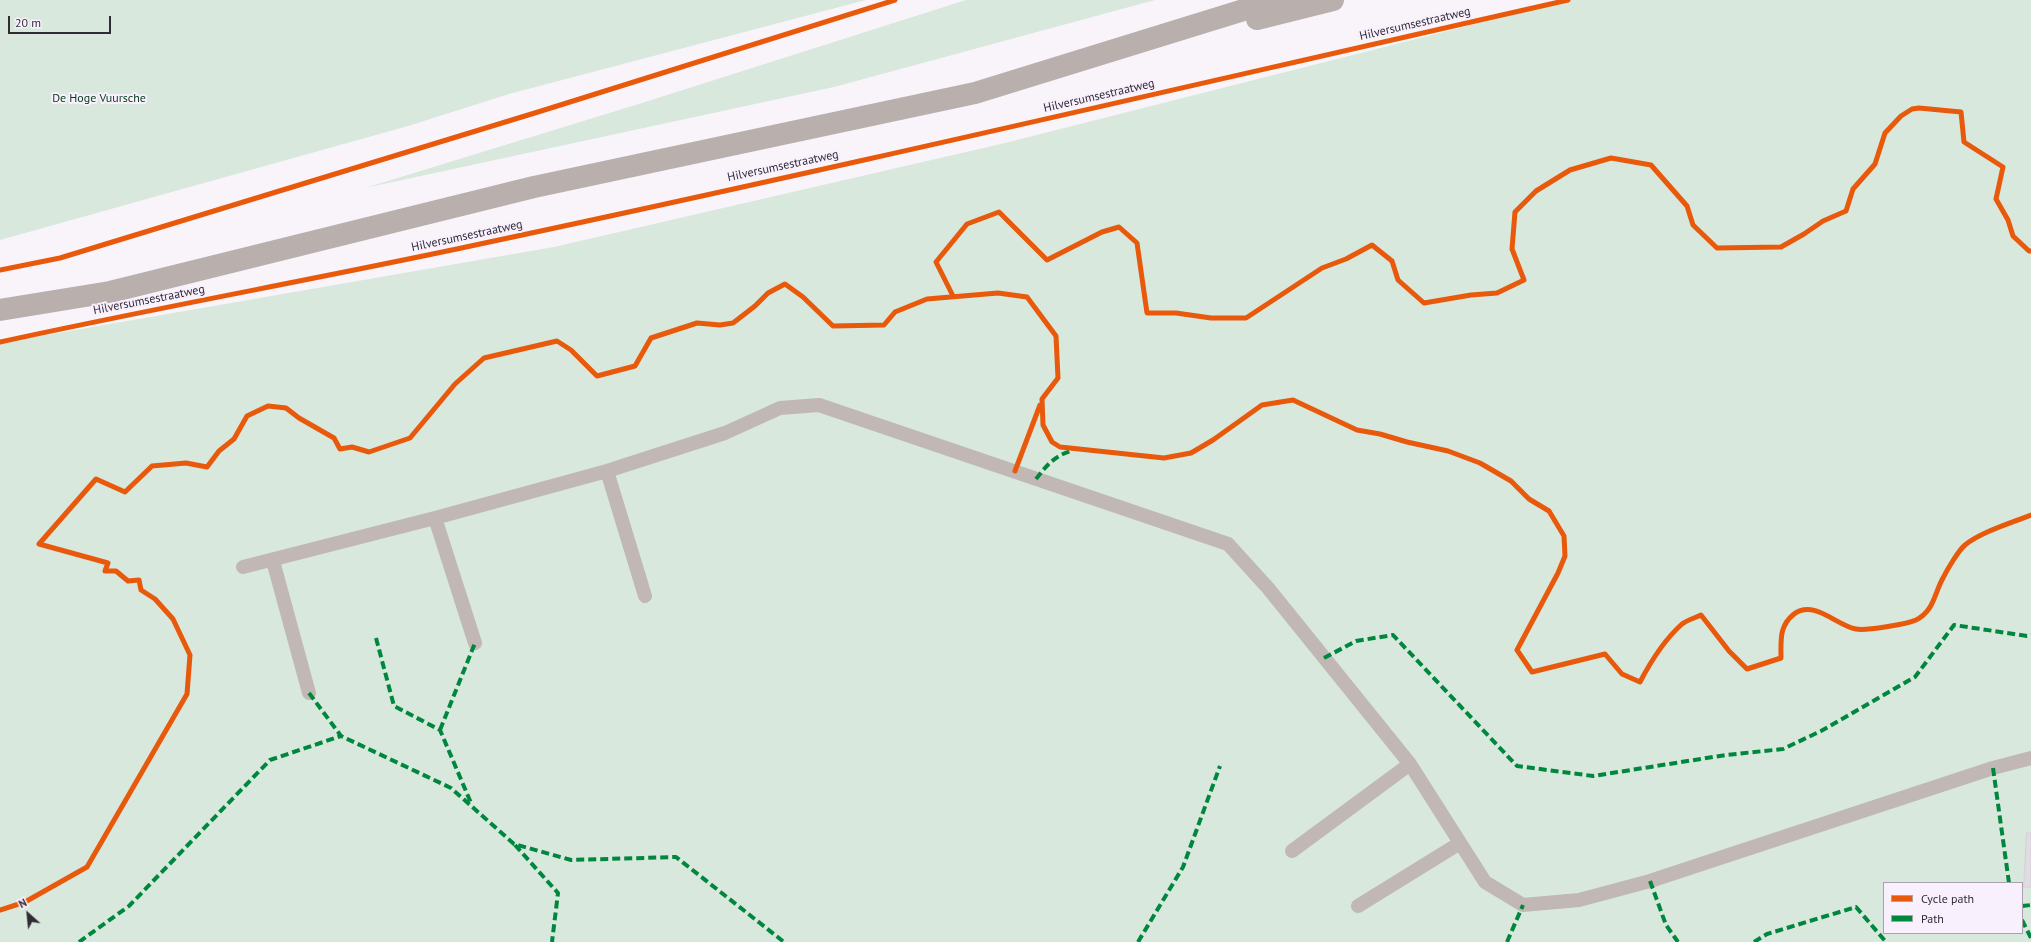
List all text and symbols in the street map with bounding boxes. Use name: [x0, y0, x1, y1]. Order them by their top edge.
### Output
street label: Hilversumsestraatweg: [1358, 4, 1472, 44]
scale bar: [10, 8, 113, 34]
text: 20 m: [15, 15, 41, 30]
street label: Hilversumsestraatweg: [1042, 76, 1156, 116]
park label: De Hoge Vuursche: [52, 92, 146, 106]
street label: Hilversumsestraatweg: [726, 147, 840, 185]
street label: Hilversumsestraatweg: [410, 217, 524, 255]
street label: Hilversumsestraatweg: [92, 282, 206, 318]
legend: [1883, 882, 2023, 934]
text: Cycle path: [1921, 891, 1974, 906]
north arrow: [8, 894, 48, 934]
text: N: [16, 895, 29, 911]
text: Path: [1921, 911, 1944, 926]

